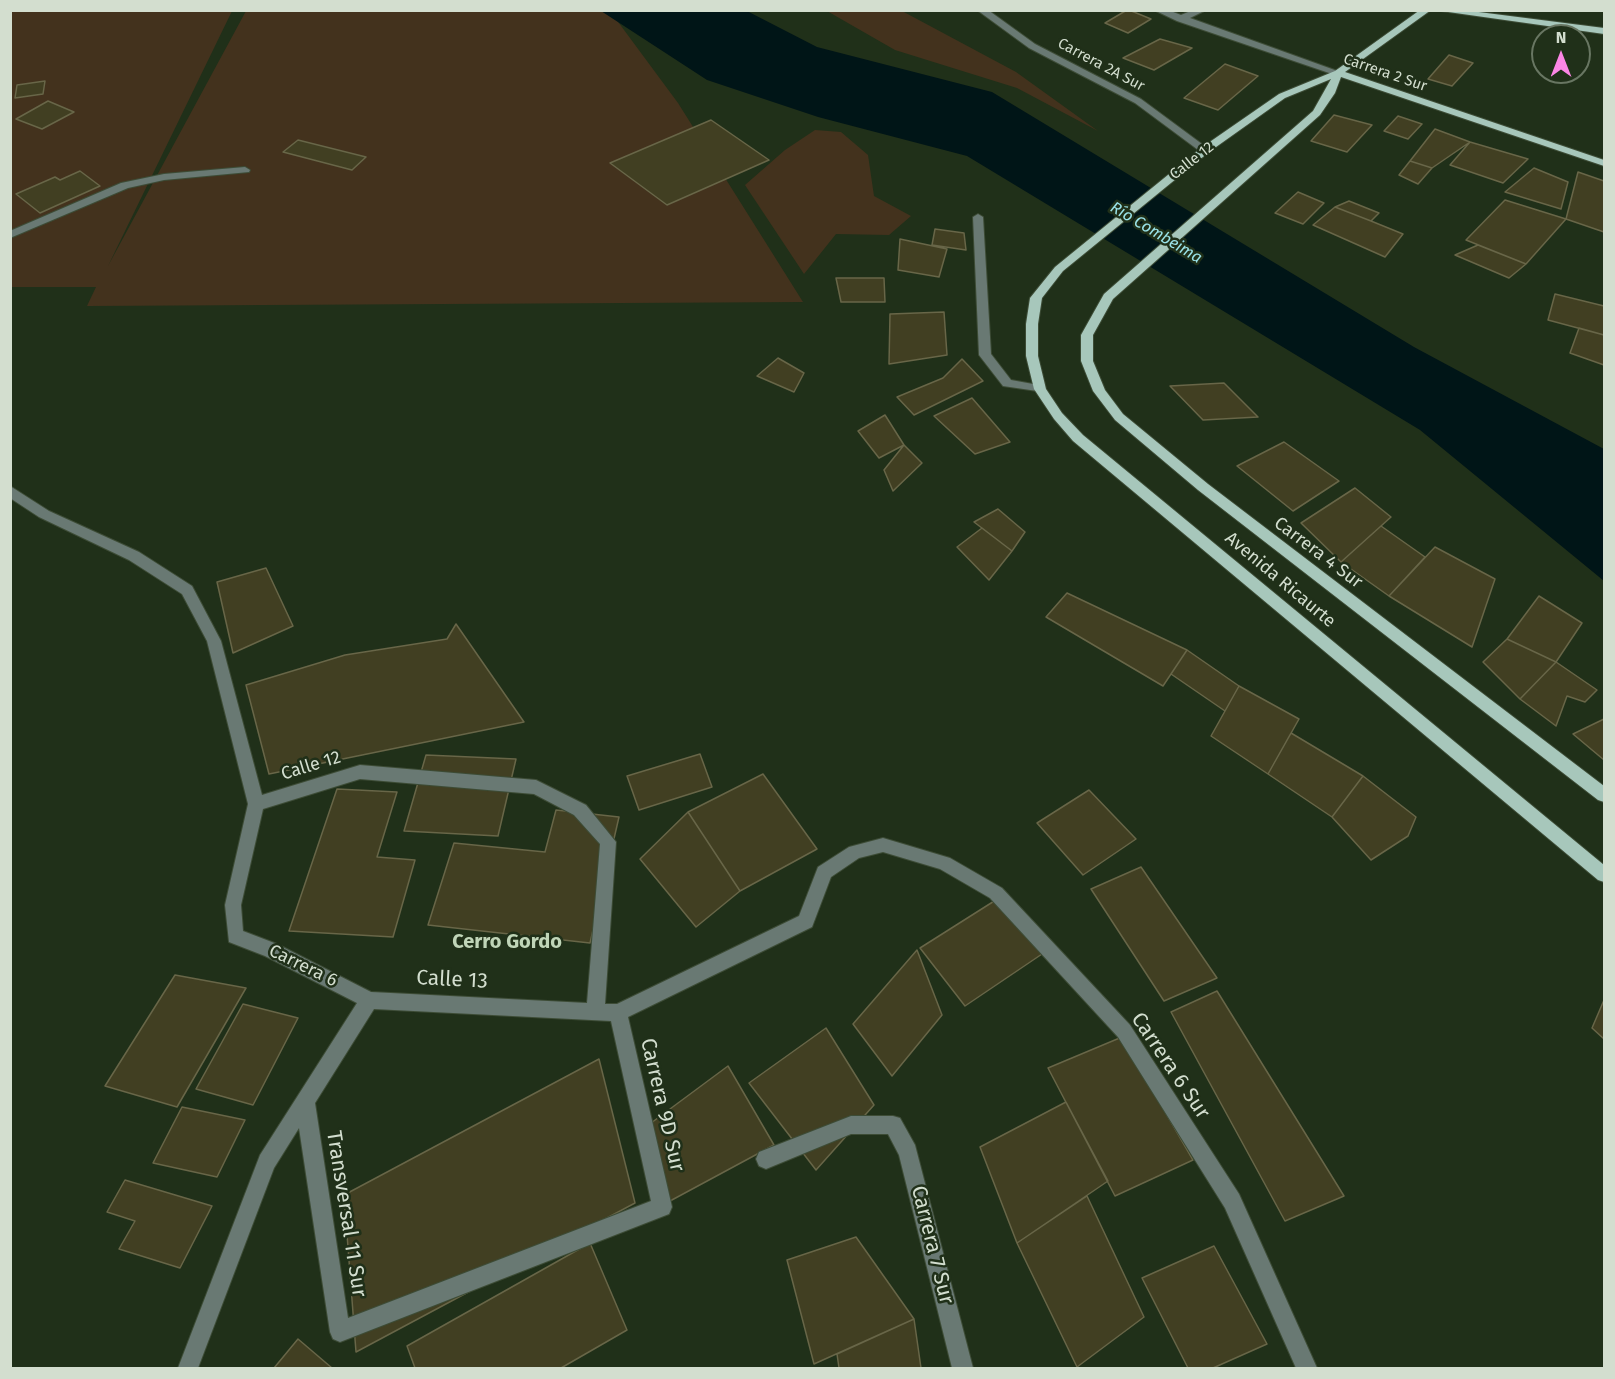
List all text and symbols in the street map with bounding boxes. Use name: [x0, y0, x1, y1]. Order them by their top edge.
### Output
north arrow: [1531, 24, 1591, 84]
text: N: [1556, 28, 1566, 47]
street label: Carrera 2A Sur: [1054, 35, 1148, 95]
street label: Carrera 2 Sur: [1341, 50, 1429, 96]
street label: Calle 12: [1166, 138, 1218, 184]
water label: Río Combeima: [1107, 198, 1205, 268]
street label: Carrera 4 Sur: [1269, 513, 1367, 593]
street label: Avenida Ricaurte: [1220, 528, 1340, 632]
street label: Calle 12: [279, 747, 343, 785]
district label: Cerro Gordo: [452, 930, 562, 954]
street label: Carrera 6: [265, 940, 341, 992]
street label: Calle 13: [416, 966, 488, 994]
street label: Carrera 6 Sur: [1125, 1008, 1215, 1124]
street label: Carrera 9D Sur: [634, 1036, 690, 1174]
street label: Transversal 11 Sur: [320, 1129, 372, 1299]
street label: Carrera 7 Sur: [905, 1183, 959, 1307]

